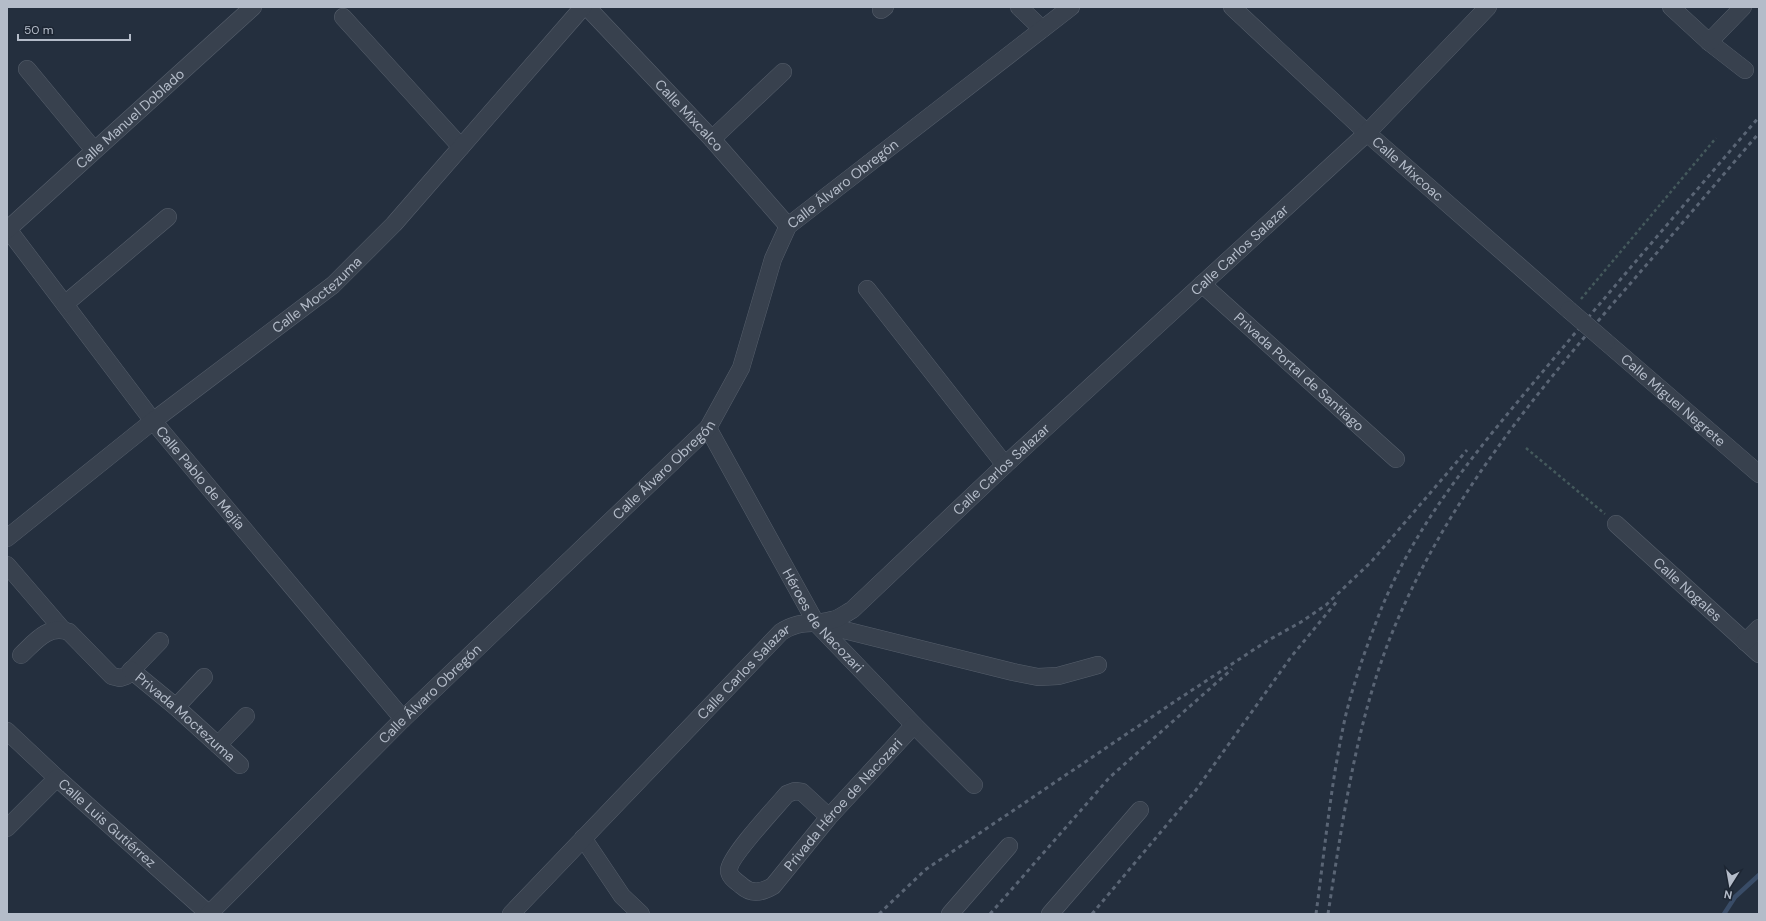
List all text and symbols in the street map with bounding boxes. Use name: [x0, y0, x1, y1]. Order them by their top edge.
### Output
scale bar: [18, 16, 130, 42]
text: 50 m: [24, 22, 53, 38]
street label: Calle Manuel Doblado: [72, 65, 188, 172]
street label: Calle Mixcalco: [651, 75, 728, 155]
street label: Calle Mixcoac: [1368, 133, 1447, 205]
street label: Calle Álvaro Obregón: [783, 135, 902, 232]
street label: Calle Carlos Salazar: [1187, 201, 1292, 299]
street label: Calle Moctezuma: [268, 252, 366, 337]
street label: Privada Portal de Santiago: [1230, 308, 1368, 435]
street label: Calle Miguel Negrete: [1617, 350, 1730, 450]
street label: Calle Álvaro Obregón: [609, 417, 719, 523]
street label: Calle Carlos Salazar: [949, 420, 1053, 519]
street label: Calle Pablo de Mejía: [152, 422, 249, 533]
street label: Calle Nogales: [1650, 553, 1726, 625]
street label: Héroes de Nacozari: [779, 565, 868, 676]
street label: Calle Carlos Salazar: [693, 620, 793, 723]
street label: Calle Álvaro Obregón: [375, 640, 485, 747]
street label: Privada Moctezuma: [132, 668, 239, 766]
street label: Privada Héroe de Nacozari: [780, 735, 906, 874]
street label: Calle Luis Gutiérrez: [55, 774, 160, 871]
north arrow: [1710, 865, 1750, 905]
text: N: [1723, 887, 1733, 902]

